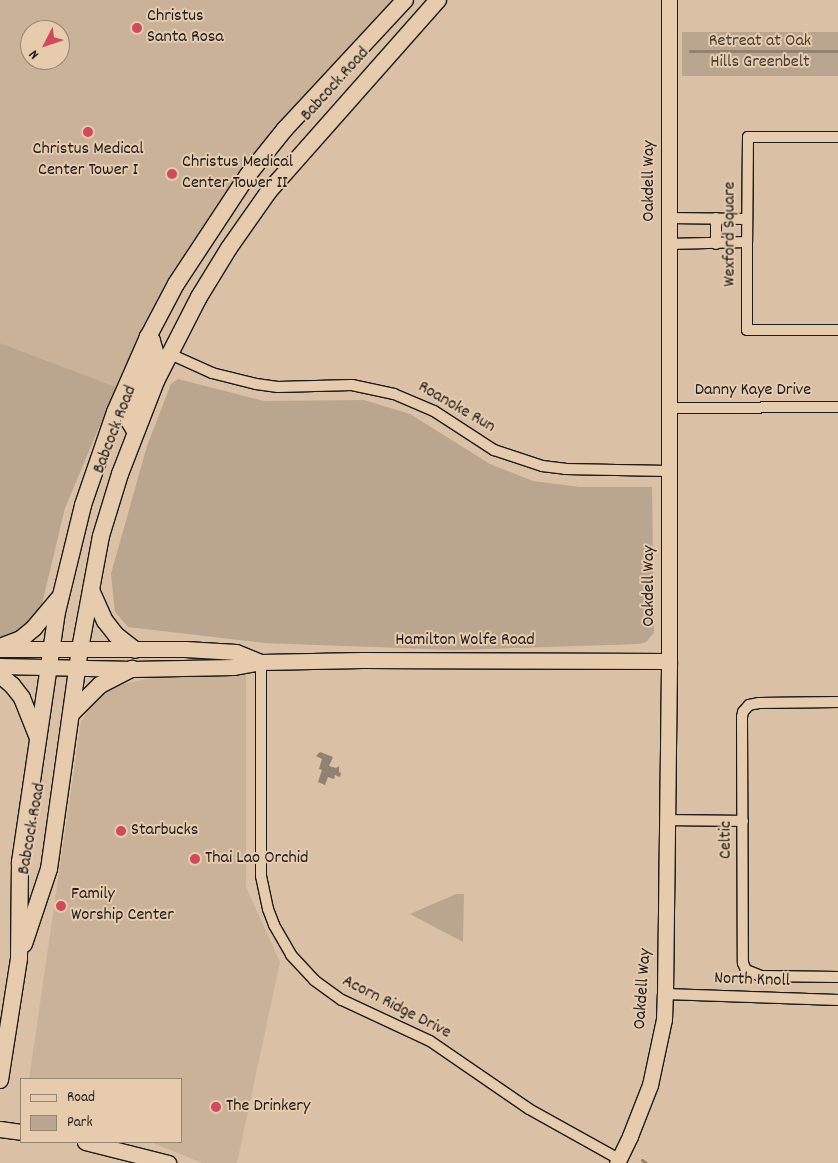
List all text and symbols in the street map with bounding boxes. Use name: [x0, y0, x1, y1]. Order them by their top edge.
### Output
place label: Christus Santa Rosa: [147, 7, 224, 50]
north arrow: [20, 20, 70, 70]
marker: Christus Santa Rosa: [131, 22, 143, 34]
park label: Retreat at Oak Hills Greenbelt: [709, 32, 811, 74]
street label: Babcock Road: [297, 43, 375, 127]
text: N: [25, 45, 44, 63]
marker: Christus Medical Center Tower I: [82, 126, 94, 138]
place label: Christus Medical Center Tower I: [33, 140, 143, 182]
street label: Oakdell Way: [639, 140, 661, 222]
place label: Christus Medical Center Tower II: [182, 153, 293, 195]
marker: Christus Medical Center Tower II: [166, 168, 178, 180]
street label: Wexford Square: [720, 181, 742, 287]
street label: Roanoke Run: [413, 377, 499, 439]
street label: Danny Kaye Drive: [695, 380, 811, 402]
street label: Babcock Road: [89, 383, 143, 477]
street label: Oakdell Way: [639, 545, 661, 627]
street label: Hamilton Wolfe Road: [395, 630, 535, 652]
street label: Babcock Road: [14, 782, 52, 876]
place label: Starbucks: [131, 820, 198, 842]
street label: Celtic: [716, 821, 738, 859]
marker: Starbucks: [115, 825, 127, 837]
place label: Thai Lao Orchid: [205, 848, 308, 870]
marker: Thai Lao Orchid: [189, 853, 201, 865]
place label: Family Worship Center: [71, 885, 174, 928]
marker: Family Worship Center: [55, 900, 67, 912]
street label: Oakdell Way: [630, 948, 658, 1030]
street label: North Knoll: [714, 969, 790, 993]
street label: Acorn Ridge Drive: [338, 971, 454, 1045]
legend: [20, 1078, 182, 1143]
text: Road: [67, 1087, 95, 1109]
place label: The Drinkery: [226, 1096, 310, 1118]
marker: The Drinkery: [210, 1101, 222, 1113]
text: Park: [67, 1112, 93, 1134]

